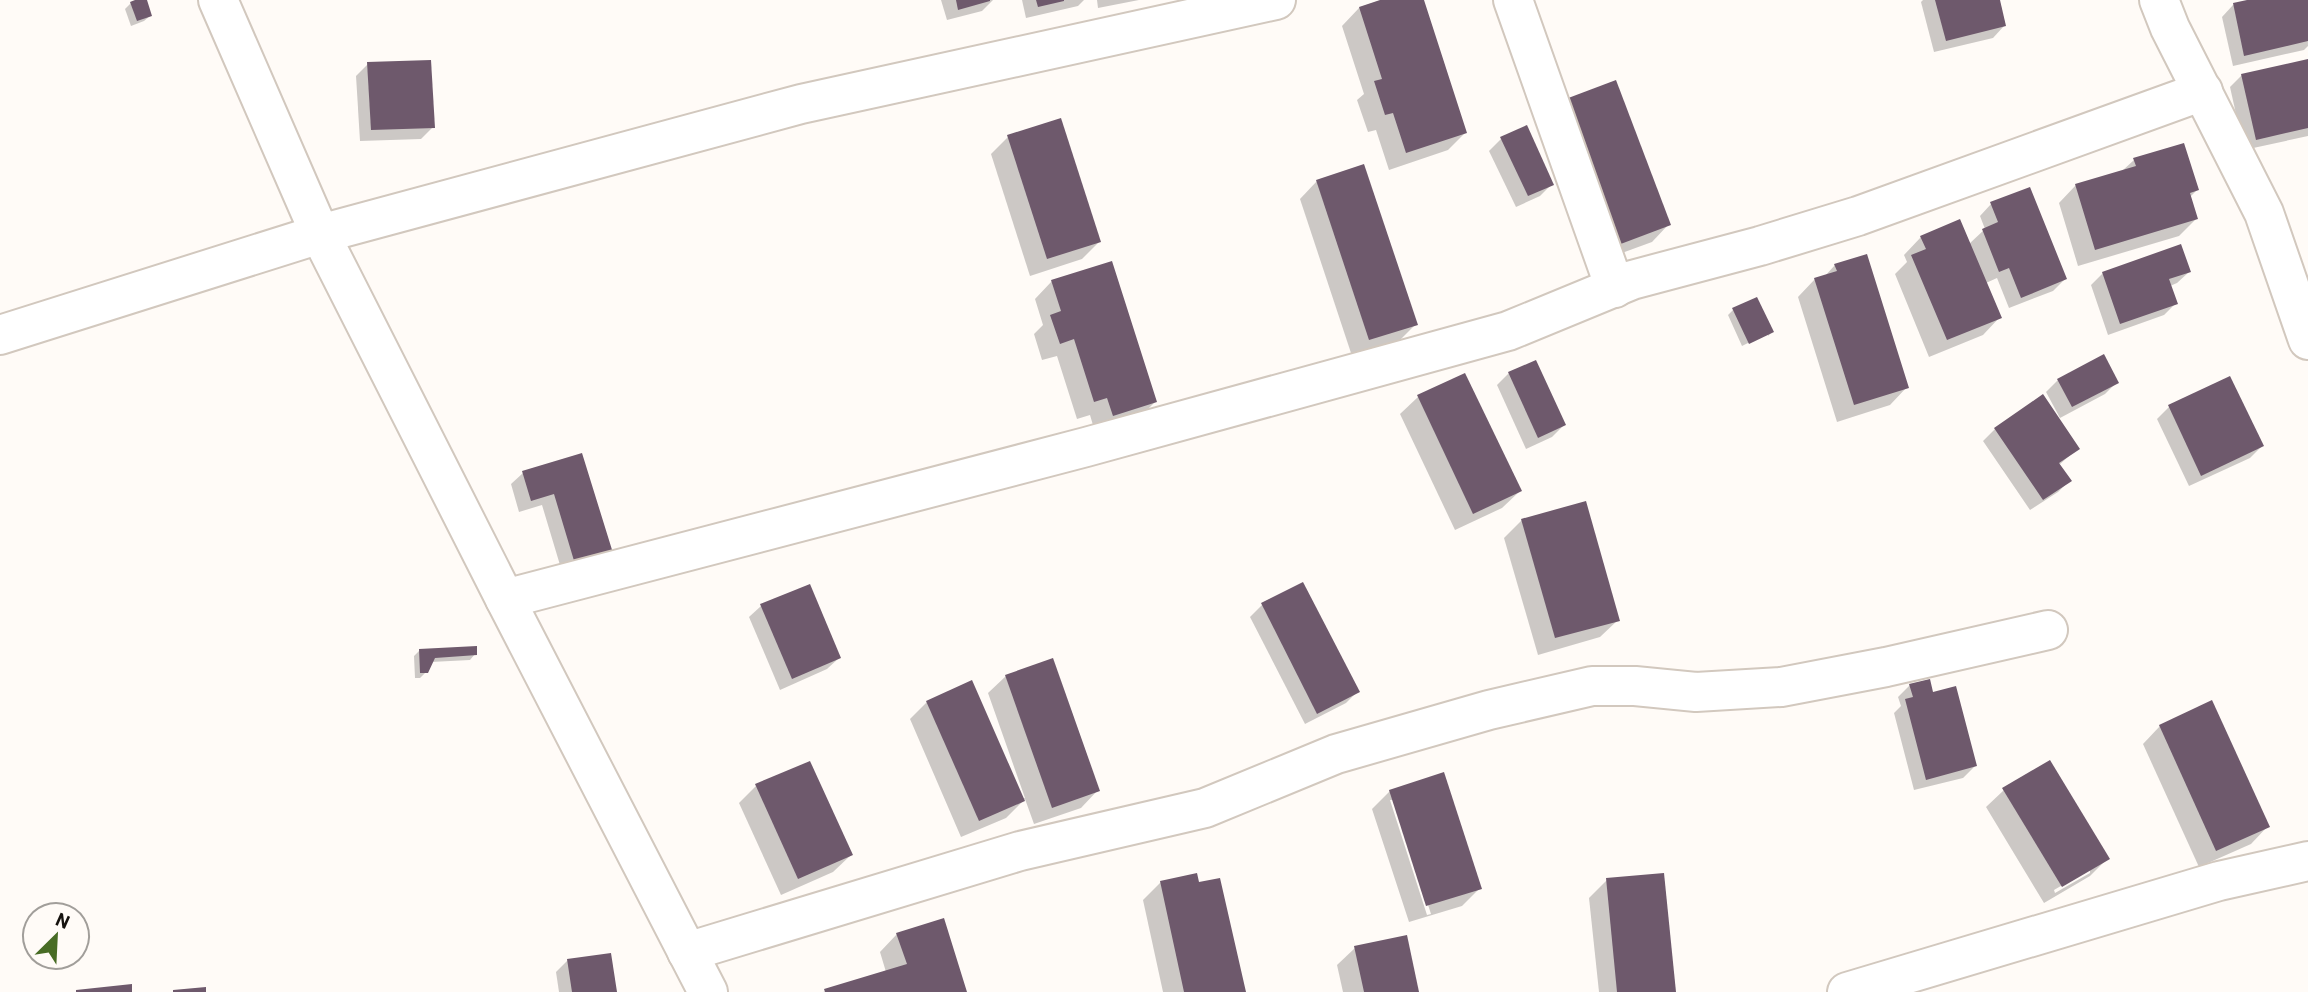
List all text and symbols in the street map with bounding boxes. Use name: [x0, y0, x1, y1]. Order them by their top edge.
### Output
north arrow: [21, 901, 91, 971]
text: N: [53, 907, 74, 933]

